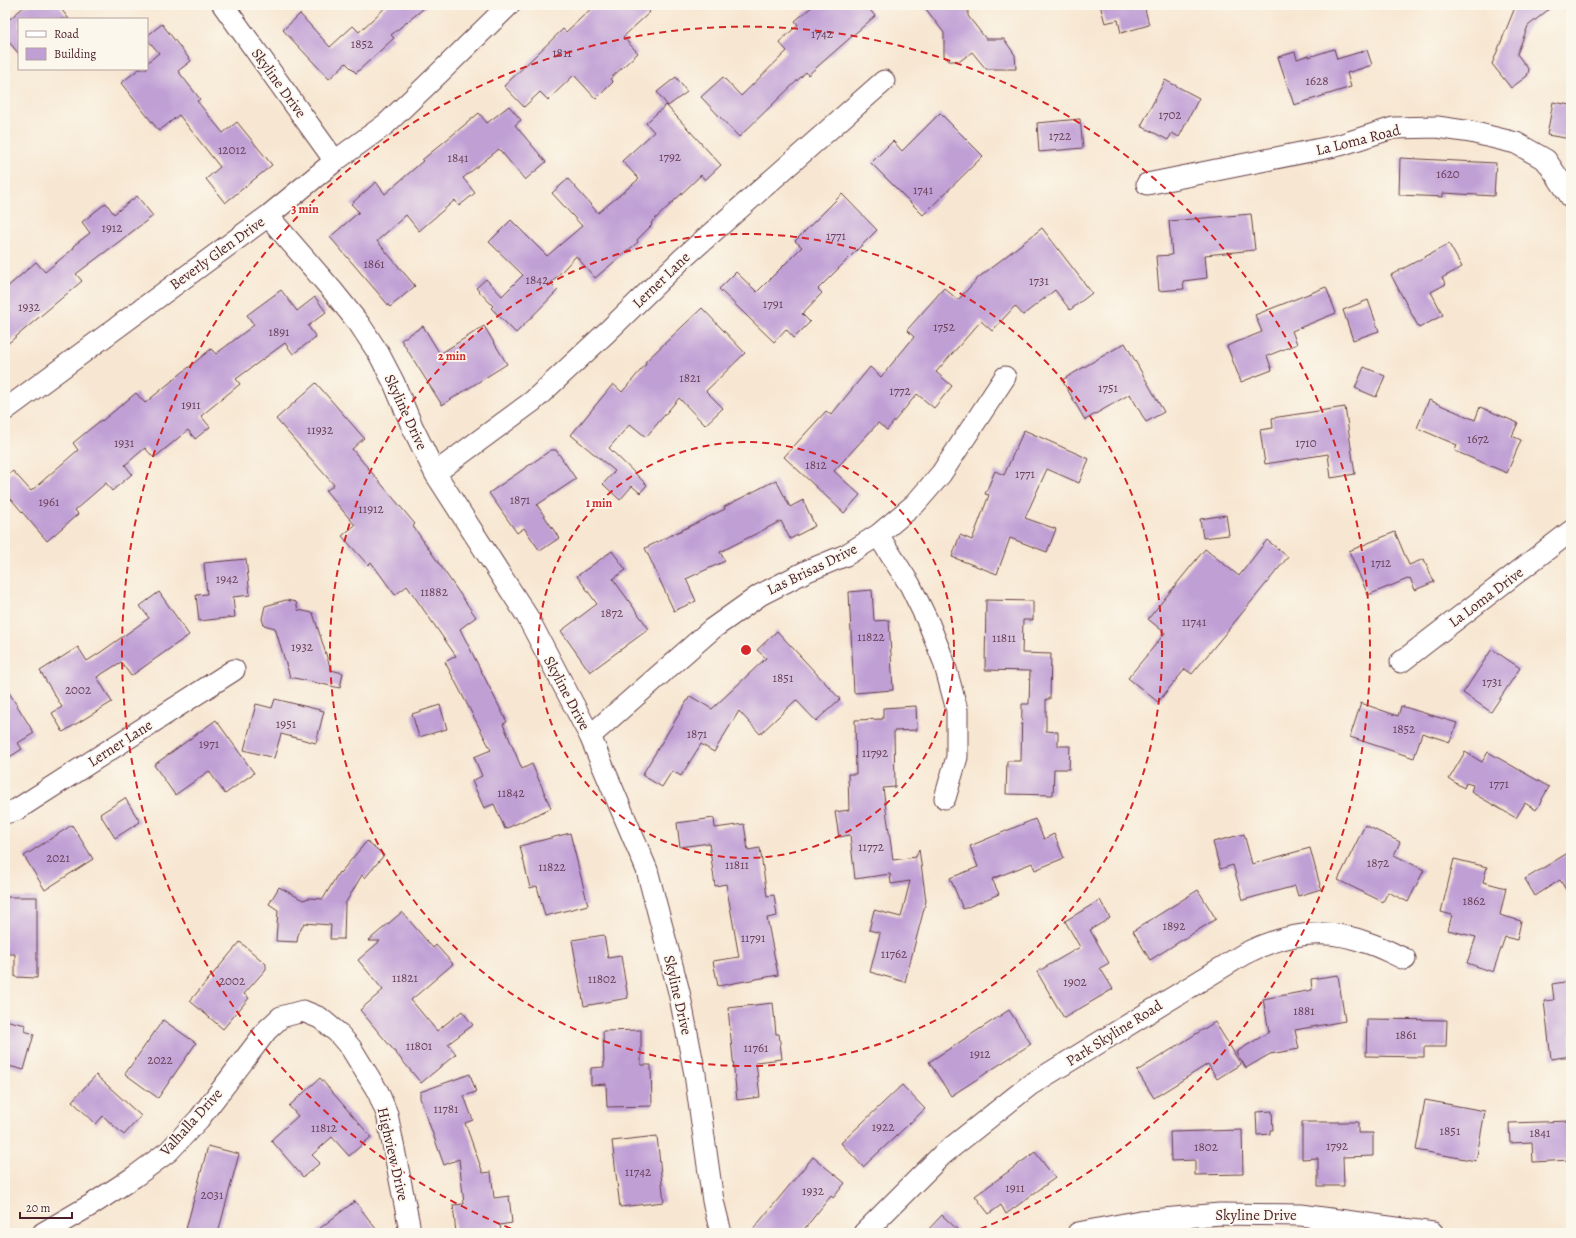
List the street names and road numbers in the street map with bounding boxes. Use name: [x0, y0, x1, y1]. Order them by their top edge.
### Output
street label: Skyline Drive: [247, 44, 311, 122]
street label: La Loma Road: [1314, 120, 1403, 160]
street label: Beverly Glen Drive: [165, 212, 269, 294]
street label: Lerner Lane: [628, 247, 694, 313]
street label: Skyline Drive: [380, 371, 432, 453]
street label: Las Brisas Drive: [764, 538, 861, 599]
street label: La Loma Drive: [1445, 562, 1528, 632]
street label: Skyline Drive: [539, 652, 595, 734]
street label: Lerner Lane: [84, 715, 156, 771]
street label: Skyline Drive: [659, 953, 697, 1037]
street label: Park Skyline Road: [1062, 995, 1167, 1071]
street label: Valhalla Drive: [155, 1084, 227, 1161]
street label: Highview Drive: [373, 1105, 414, 1203]
street label: Skyline Drive: [1215, 1205, 1297, 1225]

